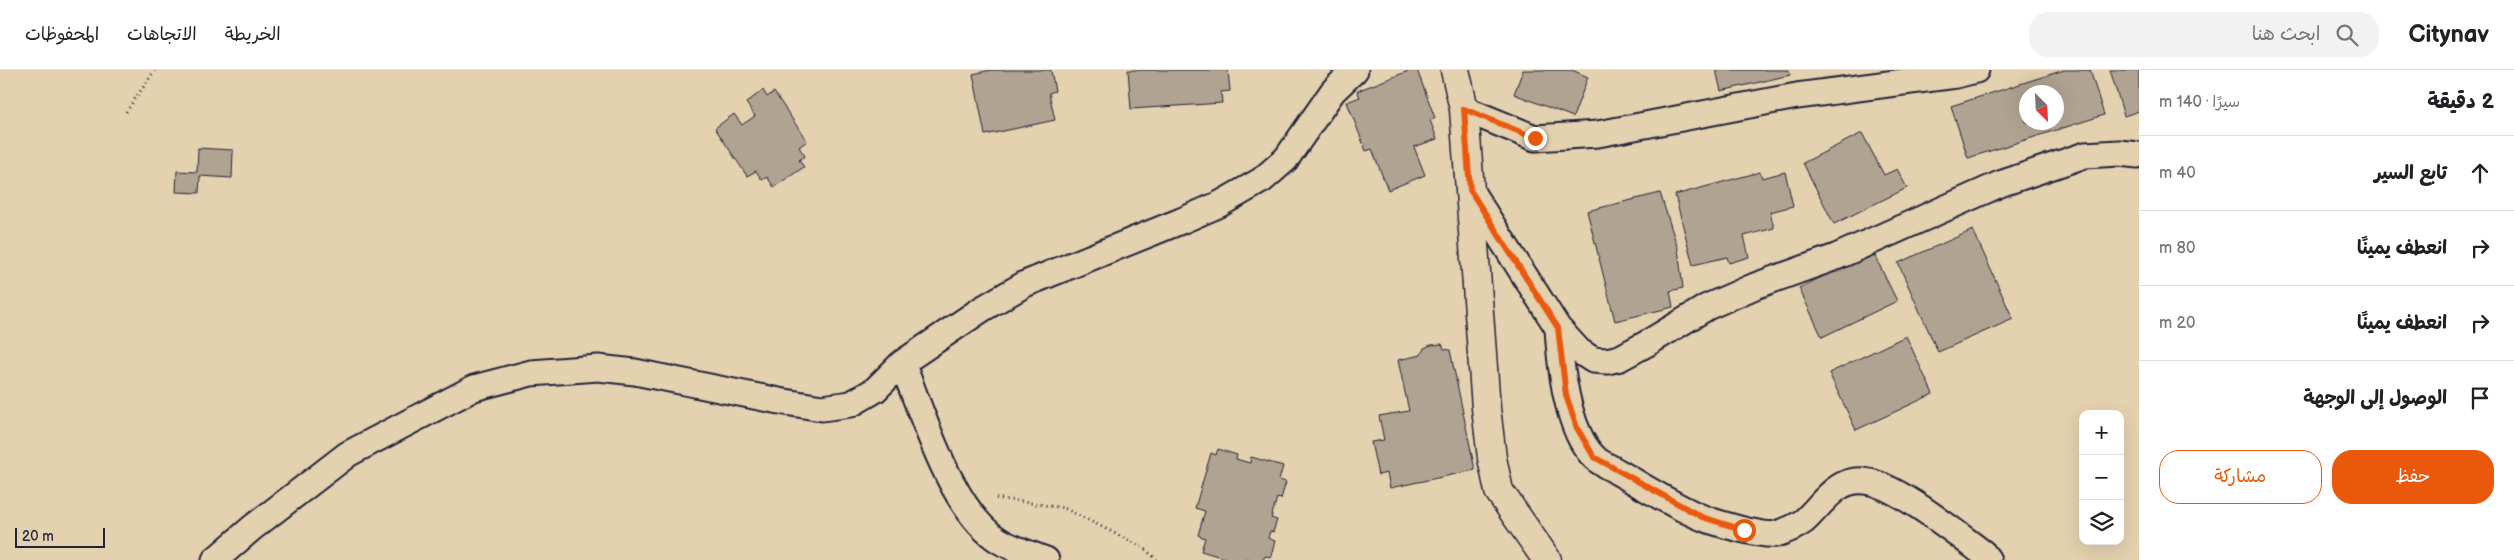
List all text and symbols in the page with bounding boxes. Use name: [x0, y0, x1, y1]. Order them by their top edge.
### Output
search box: [2029, 12, 2379, 57]
text: Citynav: [2409, 20, 2489, 49]
icon: search: [2333, 21, 2361, 49]
text: ابحث هنا: [2252, 23, 2321, 46]
text: المحفوظات: [25, 24, 99, 45]
text: الاتجاهات: [127, 24, 197, 45]
text: الخريطة: [225, 24, 281, 45]
north arrow: [2019, 85, 2064, 130]
text: 2 دقيقة: [2427, 89, 2494, 114]
text: سيرًا · 140 m: [2159, 93, 2240, 112]
route end: [1524, 127, 1547, 150]
icon: ahead: [2466, 159, 2494, 187]
text: تابع السير: [2374, 162, 2447, 185]
text: 40 m: [2159, 164, 2196, 183]
icon: right: [2466, 234, 2494, 262]
text: انعطف يمينًا: [2357, 237, 2447, 260]
text: 80 m: [2159, 239, 2195, 258]
icon: right: [2466, 309, 2494, 337]
text: انعطف يمينًا: [2357, 312, 2447, 335]
text: 20 m: [2159, 314, 2195, 333]
icon: arrive: [2466, 384, 2494, 412]
text: الوصول إلى الوجهة: [2303, 387, 2447, 410]
map controls: [2079, 410, 2124, 545]
button: +: [2079, 410, 2124, 455]
button: مشاركة: [2159, 450, 2322, 504]
button: حفظ: [2332, 450, 2494, 504]
button: −: [2079, 455, 2124, 500]
button: layers: [2079, 500, 2124, 545]
route start: [1733, 519, 1756, 542]
scale bar: [15, 525, 105, 548]
text: 20 m: [22, 528, 54, 545]

